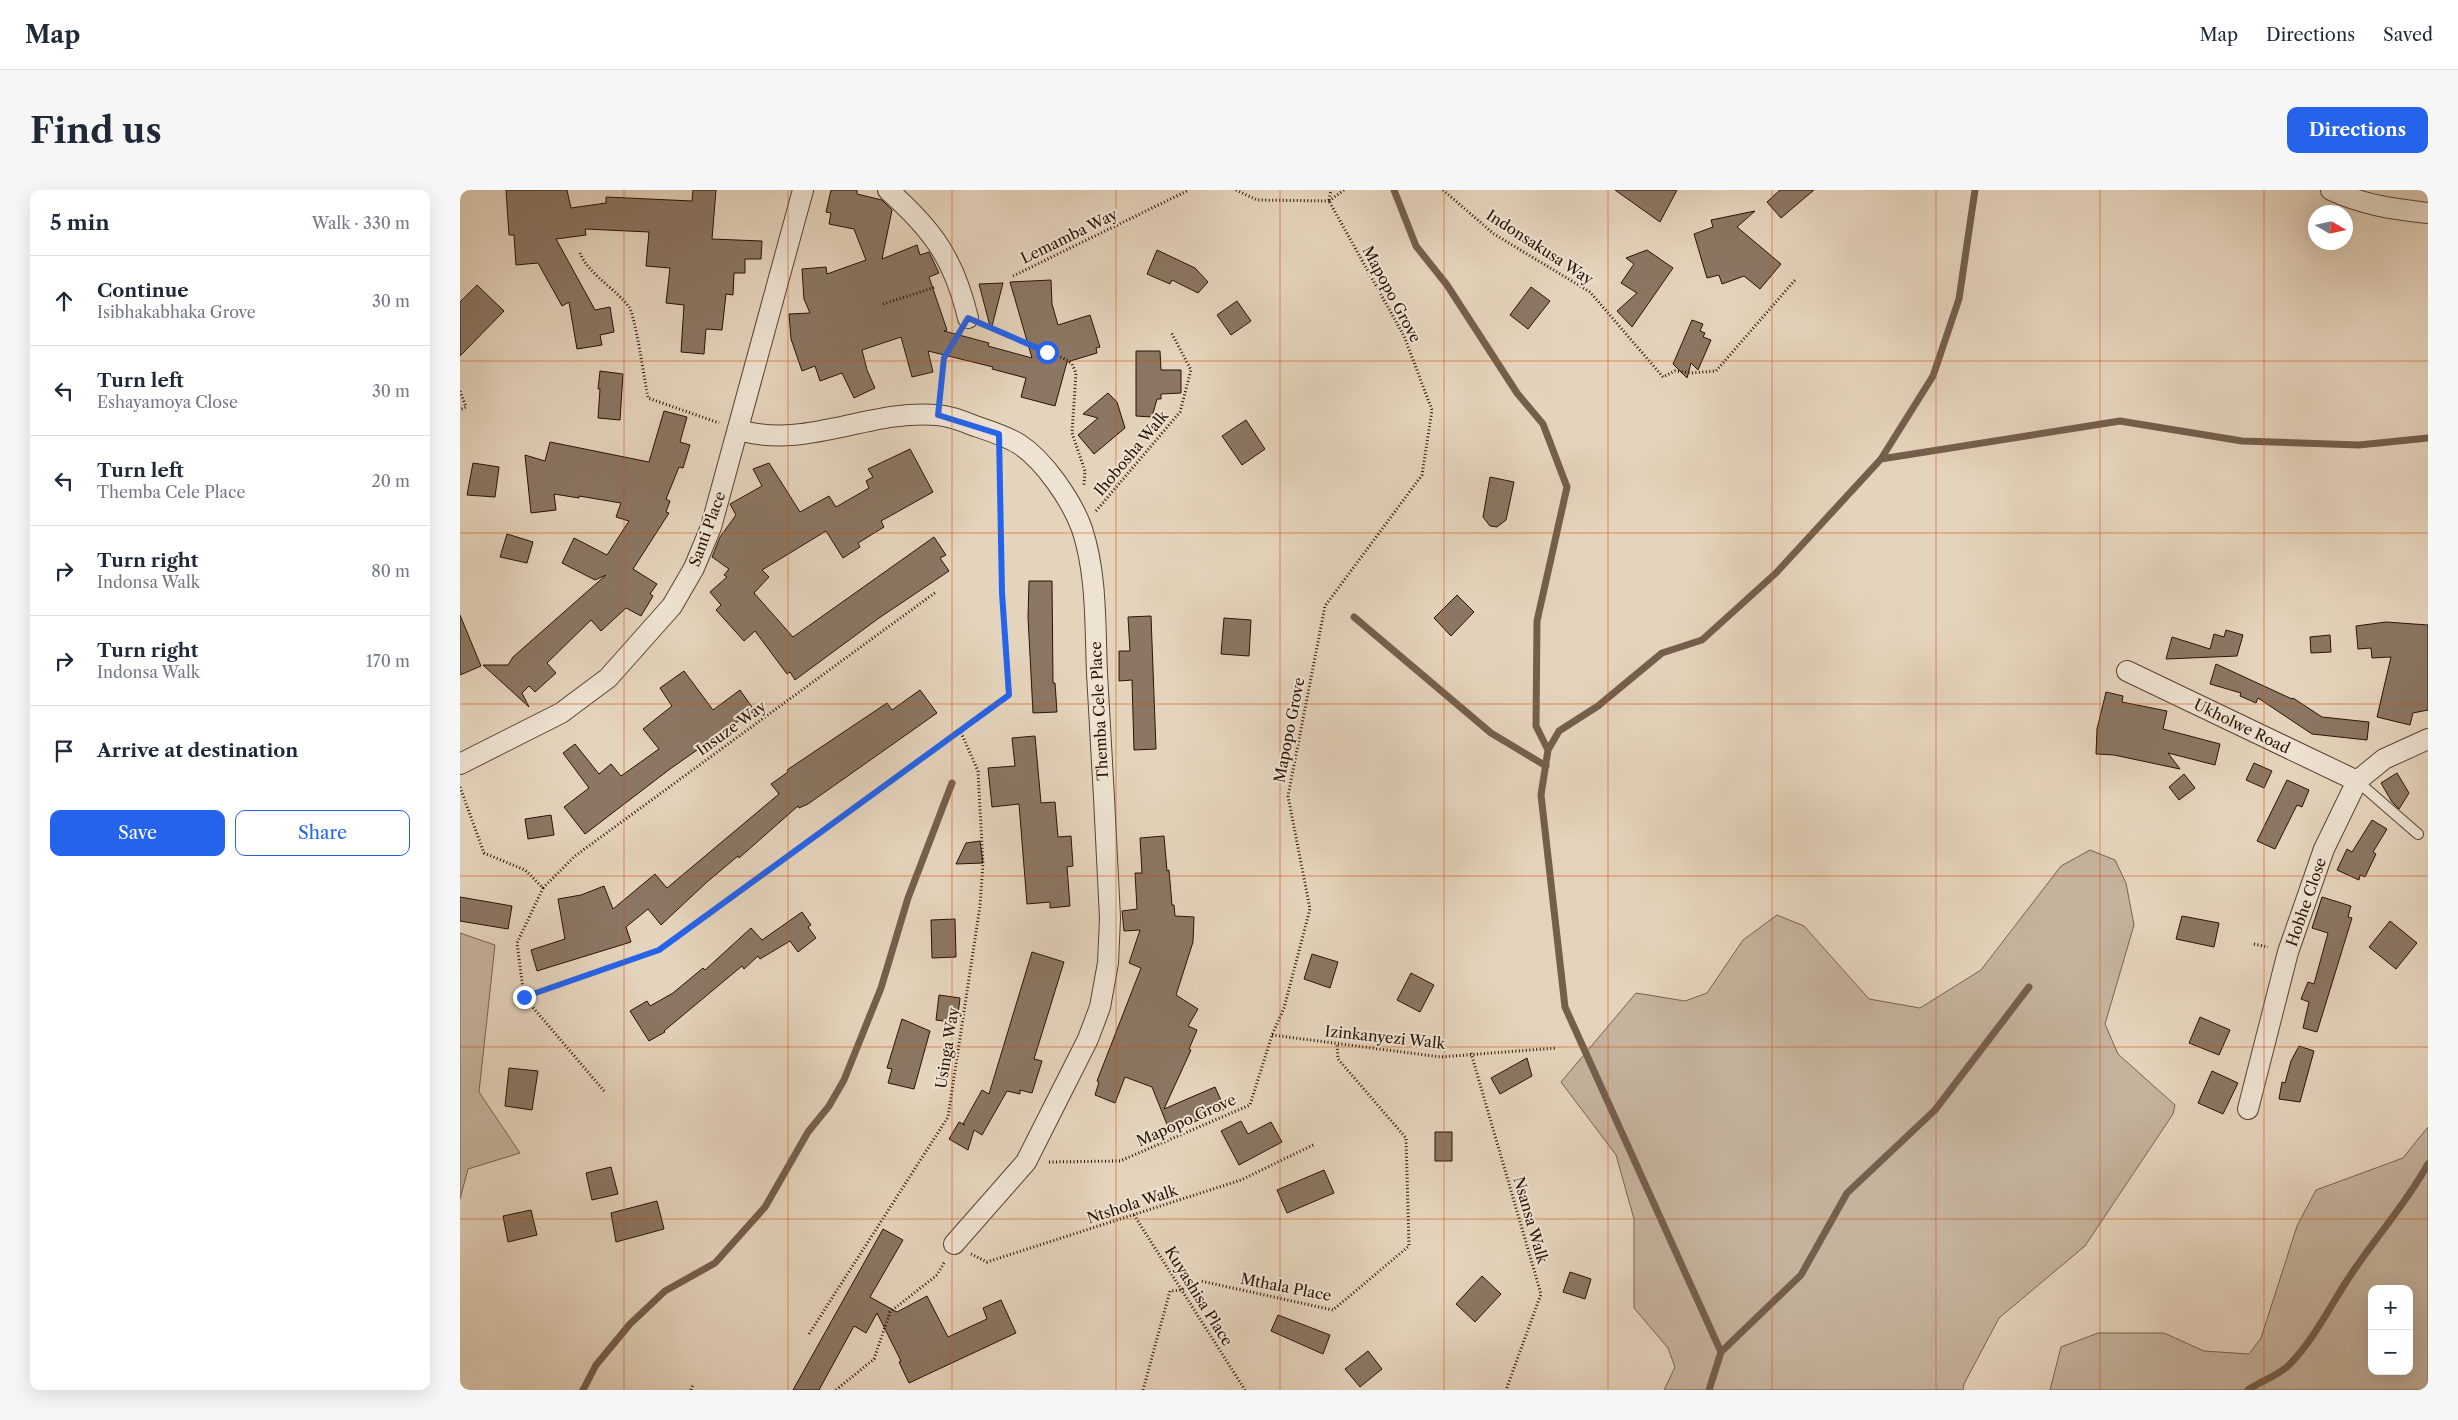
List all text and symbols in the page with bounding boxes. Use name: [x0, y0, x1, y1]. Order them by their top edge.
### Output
text: Map: [25, 20, 80, 49]
text: Map: [2199, 24, 2238, 46]
text: Directions: [2266, 24, 2355, 46]
text: Saved: [2383, 24, 2433, 46]
button: Directions: [2287, 107, 2428, 153]
text: Find us: [30, 109, 162, 152]
street label: Lemamba Way: [1018, 204, 1121, 268]
street label: Indonsakusa Way: [1483, 205, 1598, 289]
north arrow: [2308, 205, 2353, 250]
text: 5 min: [50, 210, 110, 235]
text: Walk · 330 m: [312, 213, 410, 233]
street label: Mapopo Grove: [1359, 242, 1425, 346]
text: Continue: [97, 279, 189, 302]
icon: ahead: [50, 287, 78, 315]
text: 30 m: [372, 291, 410, 311]
text: Isibhakabhaka Grove: [97, 302, 256, 322]
route start: [1036, 341, 1059, 364]
text: Turn left: [97, 369, 184, 392]
icon: left: [50, 377, 78, 405]
text: 30 m: [372, 381, 410, 401]
text: Eshayamoya Close: [97, 392, 238, 412]
street label: Ihobosha Walk: [1090, 405, 1173, 500]
text: Turn left: [97, 459, 184, 482]
icon: left: [50, 467, 78, 495]
text: 20 m: [371, 471, 410, 491]
text: Themba Cele Place: [97, 482, 245, 502]
street label: Santi Place: [685, 489, 729, 569]
text: Turn right: [97, 549, 198, 572]
icon: right: [50, 557, 78, 585]
text: 80 m: [371, 561, 410, 581]
text: Indonsa Walk: [97, 572, 200, 592]
text: Turn right: [97, 639, 198, 662]
street label: Themba Cele Place: [1086, 641, 1112, 781]
icon: right: [50, 647, 78, 675]
text: 170 m: [366, 651, 410, 671]
text: Indonsa Walk: [97, 662, 200, 682]
street label: Mapopo Grove: [1269, 676, 1309, 784]
street label: Ukholwe Road: [2191, 695, 2293, 757]
street label: Insuze Way: [693, 696, 770, 760]
icon: arrive: [50, 737, 78, 765]
text: Arrive at destination: [97, 739, 298, 762]
button: Save: [50, 810, 225, 856]
button: Share: [235, 810, 410, 856]
street label: Hobhe Close: [2282, 855, 2330, 949]
route end: [513, 986, 536, 1009]
street label: Usinga Way: [931, 1006, 963, 1090]
street label: Izinkanyezi Walk: [1324, 1021, 1447, 1053]
street label: Mapopo Grove: [1133, 1090, 1239, 1150]
street label: Nsansa Walk: [1510, 1174, 1553, 1267]
street label: Ntshola Walk: [1084, 1180, 1181, 1228]
street label: Kuyashisa Place: [1161, 1243, 1237, 1349]
street label: Mthala Place: [1239, 1269, 1333, 1305]
map controls: [2368, 1285, 2413, 1375]
button: +: [2368, 1285, 2413, 1330]
button: −: [2368, 1330, 2413, 1375]

